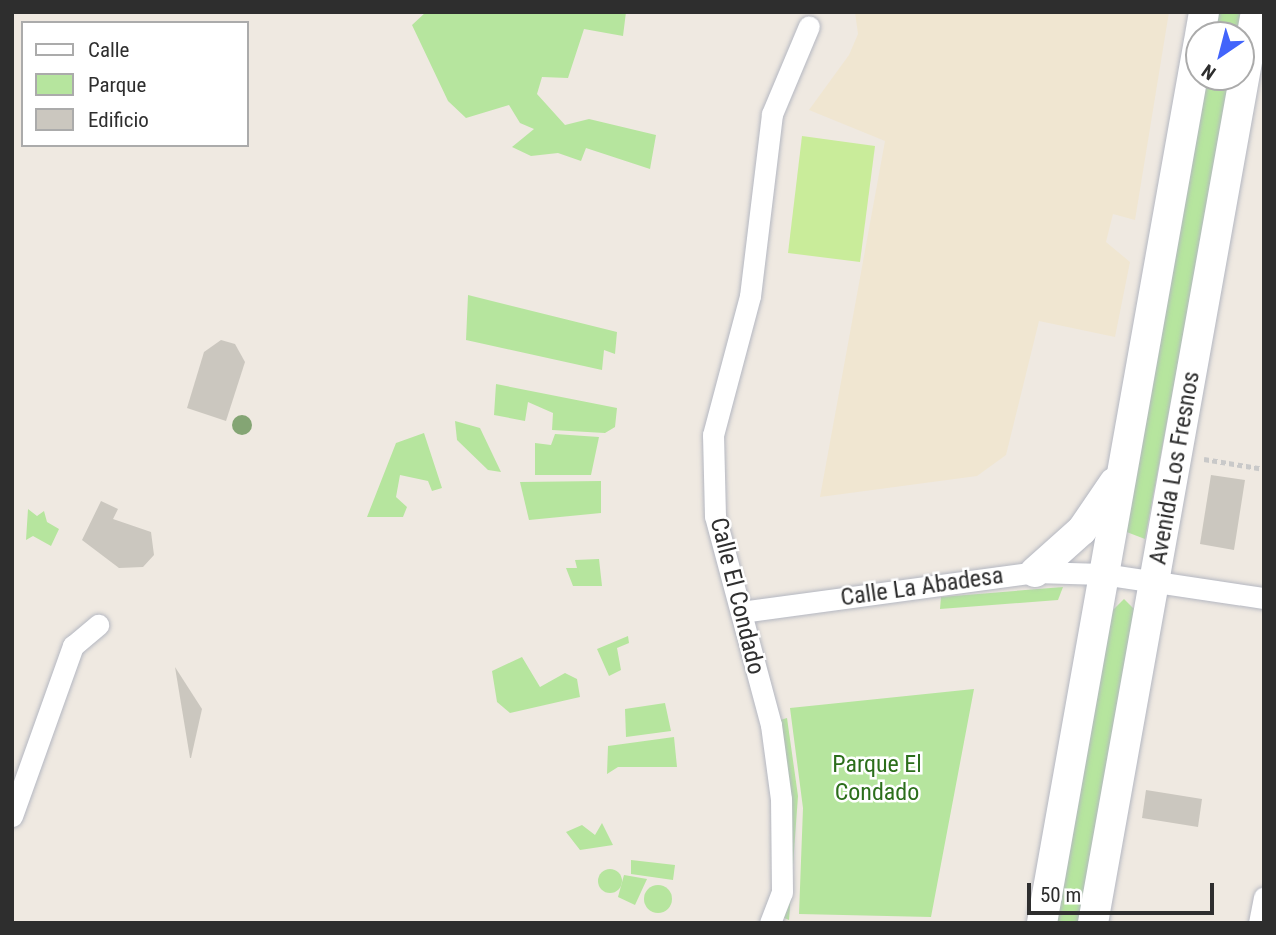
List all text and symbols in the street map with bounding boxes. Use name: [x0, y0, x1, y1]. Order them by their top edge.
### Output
legend: [21, 21, 248, 147]
north arrow: [1185, 21, 1255, 91]
text: Calle: [88, 38, 129, 62]
text: N: [1197, 59, 1220, 85]
text: Parque: [88, 73, 146, 97]
text: Edificio: [88, 108, 149, 132]
street label: Avenida Los Fresnos: [1144, 369, 1206, 567]
street label: Calle El Condado: [704, 515, 770, 677]
street label: Calle La Abadesa: [839, 561, 1005, 613]
park label: Parque El Condado: [832, 751, 922, 807]
scale bar: [1031, 869, 1218, 913]
text: 50 m: [1040, 883, 1081, 907]

